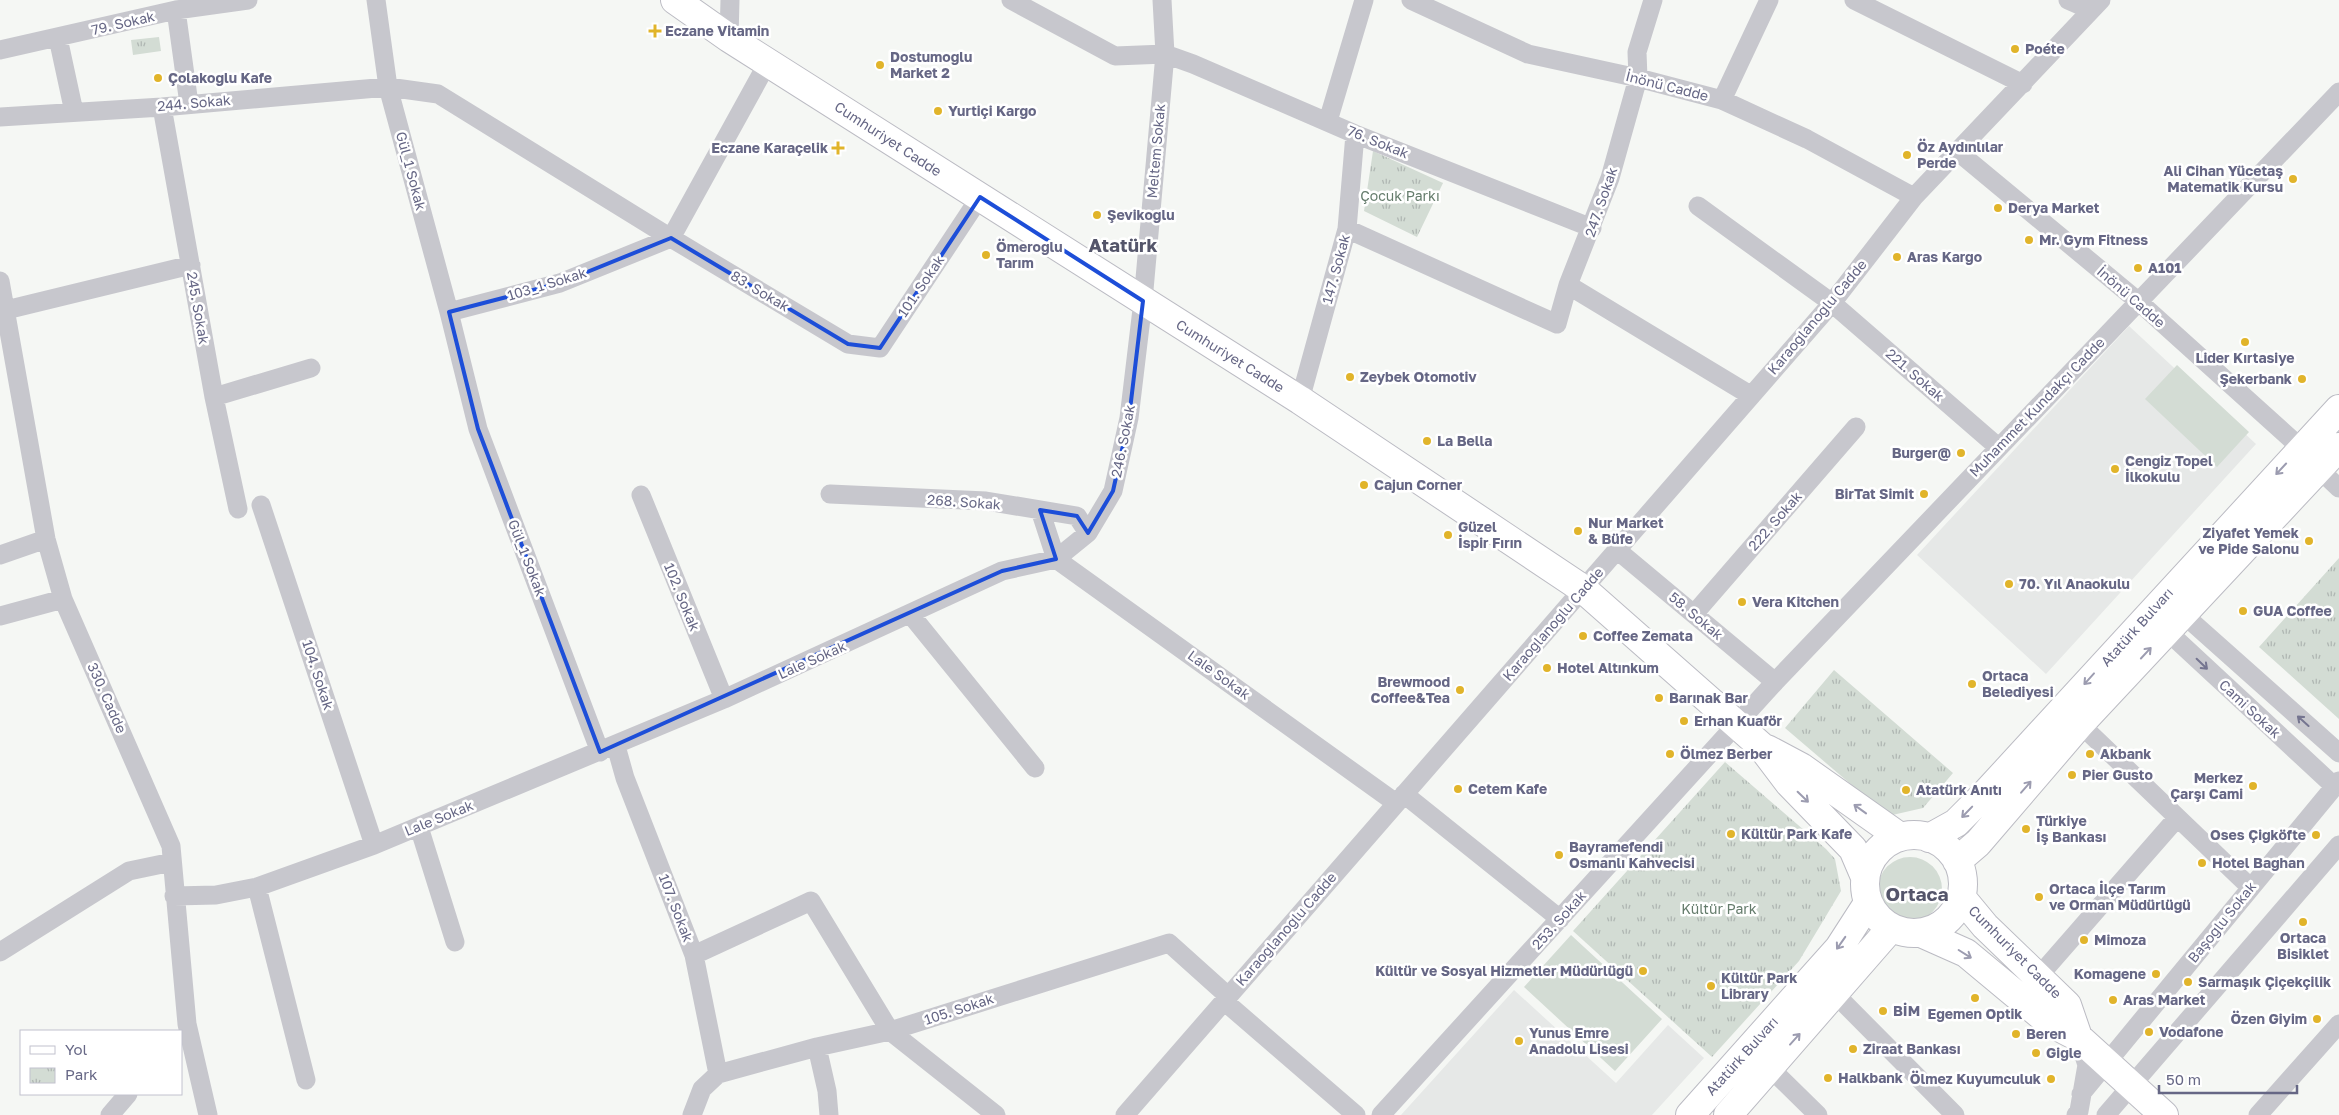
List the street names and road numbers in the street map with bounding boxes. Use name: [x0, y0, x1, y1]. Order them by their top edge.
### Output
street label: 79. Sokak: [90, 7, 156, 38]
street label: İnönü Cadde: [1624, 67, 1710, 104]
street label: 244. Sokak: [156, 91, 232, 114]
street label: Cumhuriyet Cadde: [832, 98, 945, 180]
street label: Meltem Sokak: [1143, 103, 1168, 199]
street label: 76. Sokak: [1345, 122, 1411, 162]
street label: Gül_1 Sokak: [393, 130, 430, 212]
street label: 247. Sokak: [1581, 165, 1620, 239]
street label: 147. Sokak: [1318, 232, 1353, 306]
street label: 101. Sokak: [894, 252, 948, 320]
street label: Karaoğlanoğlu Cadde: [1764, 256, 1870, 378]
street label: İnönü Cadde: [2094, 262, 2169, 331]
street label: 103_1 Sokak: [505, 263, 589, 304]
street label: 83. Sokak: [728, 266, 793, 315]
street label: 245. Sokak: [184, 270, 213, 346]
street label: Cumhuriyet Cadde: [1173, 315, 1287, 396]
street label: Muhammet Kundakçı Cadde: [1965, 333, 2108, 480]
street label: 221. Sokak: [1883, 345, 1948, 405]
street label: 246. Sokak: [1107, 403, 1138, 479]
street label: 222. Sokak: [1744, 487, 1805, 554]
street label: 268. Sokak: [927, 490, 1002, 513]
street label: Gül_1 Sokak: [505, 517, 550, 599]
street label: 102. Sokak: [661, 560, 704, 634]
street label: Karaoğlanoğlu Cadde: [1499, 563, 1607, 684]
street label: Atatürk Bulvarı: [2097, 584, 2176, 669]
street label: 58. Sokak: [1666, 588, 1727, 643]
street label: Lale Sokak: [775, 637, 849, 682]
street label: 104. Sokak: [299, 638, 338, 712]
street label: Lale Sokak: [1185, 646, 1254, 703]
street label: 330. Cadde: [84, 660, 131, 736]
street label: Cami Sokak: [2216, 676, 2285, 742]
street label: Lale Sokak: [402, 796, 476, 839]
street label: Karaoğlanoğlu Cadde: [1232, 868, 1340, 989]
street label: 107. Sokak: [656, 871, 697, 944]
street label: Başoğlu Sokak: [2184, 878, 2259, 966]
street label: 253. Sokak: [1528, 887, 1589, 953]
street label: Cumhuriyet Cadde: [1965, 902, 2065, 1002]
street label: 105. Sokak: [922, 989, 996, 1028]
street label: Atatürk Bulvarı: [1702, 1013, 1781, 1098]

